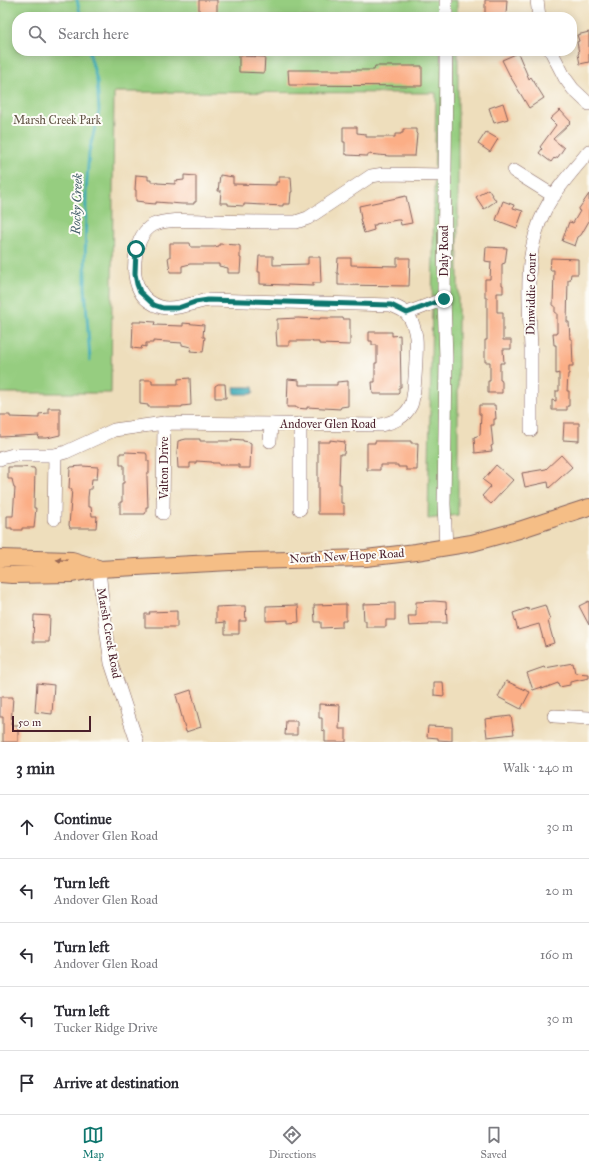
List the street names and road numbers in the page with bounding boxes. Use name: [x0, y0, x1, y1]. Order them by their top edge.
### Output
street label: Daly Road: [437, 225, 451, 277]
street label: Dinwiddie Court: [523, 252, 539, 335]
street label: Andover Glen Road: [279, 417, 376, 431]
street label: Valton Drive: [157, 437, 171, 500]
street label: North New Hope Road: [289, 546, 405, 566]
street label: Marsh Creek Road: [94, 587, 124, 679]

